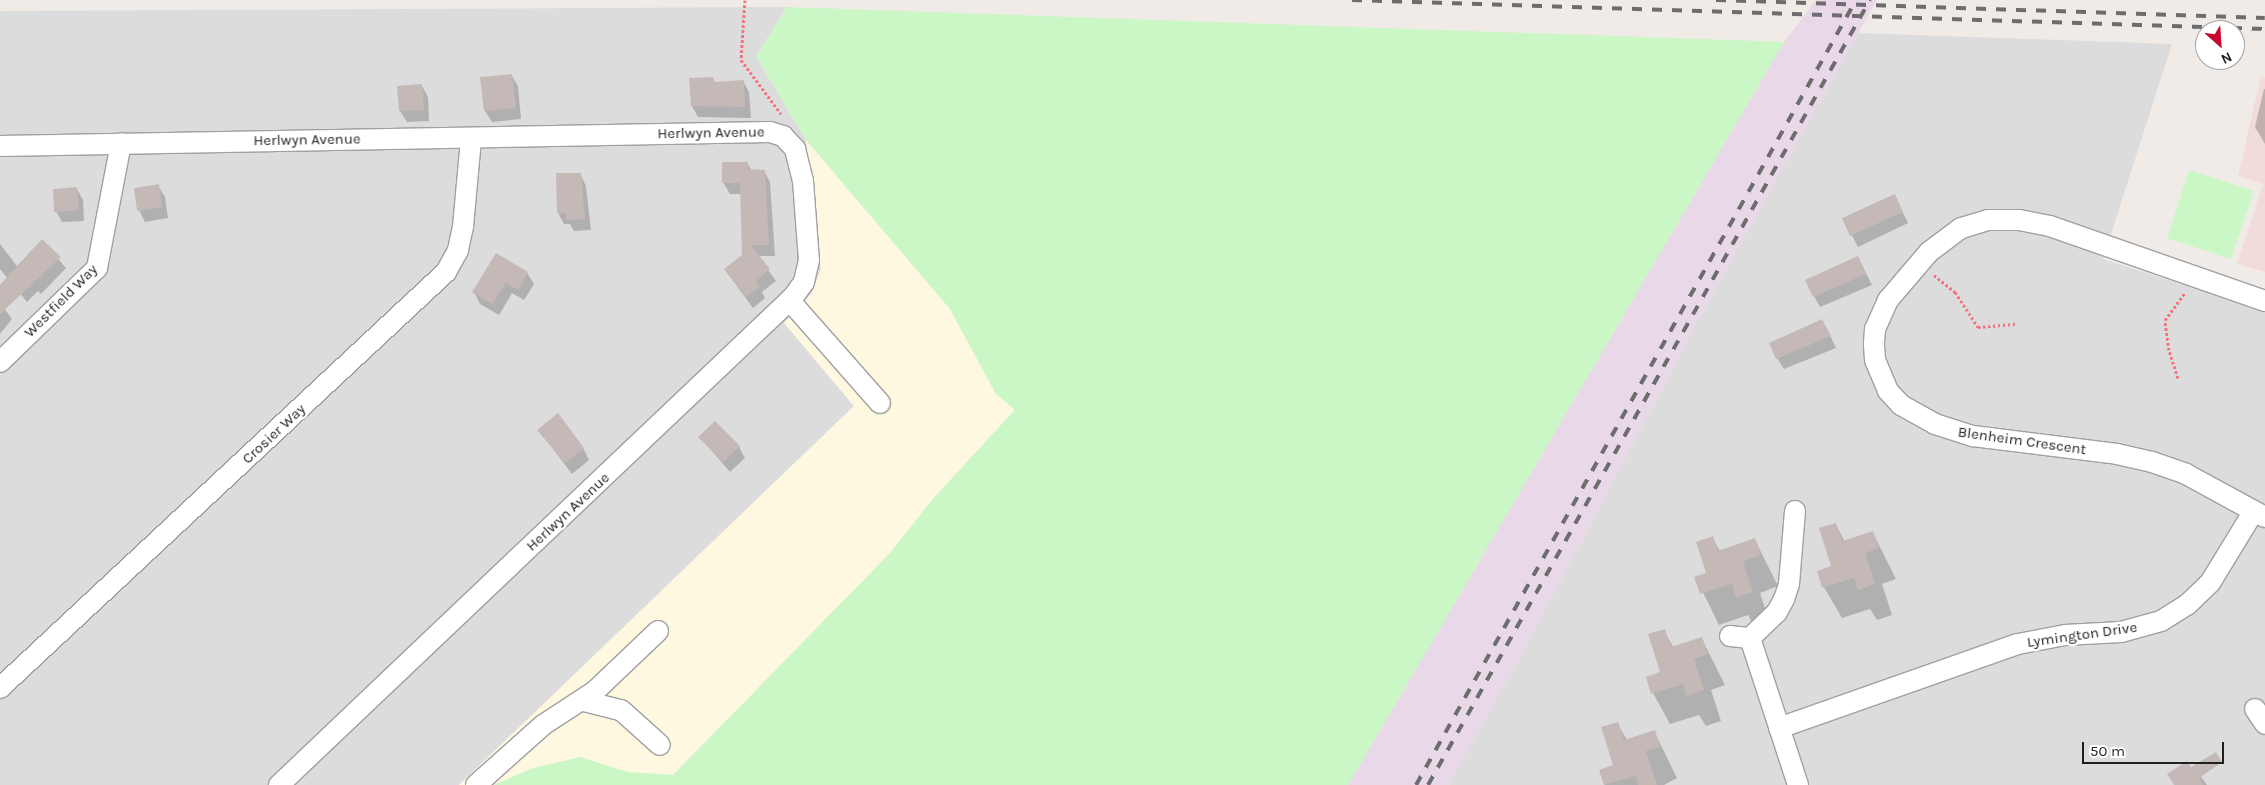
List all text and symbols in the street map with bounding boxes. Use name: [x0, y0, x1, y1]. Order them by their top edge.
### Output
north arrow: [2195, 20, 2245, 70]
text: N: [2218, 48, 2235, 68]
street label: Herlwyn Avenue: [657, 123, 765, 143]
street label: Herlwyn Avenue: [253, 130, 361, 150]
street label: Westfield Way: [21, 261, 101, 341]
street label: Crosier Way: [239, 400, 309, 468]
street label: Blenheim Crescent: [1957, 423, 2087, 459]
street label: Herlwyn Avenue: [523, 469, 613, 555]
street label: Lymington Drive: [2026, 618, 2138, 652]
scale bar: [2085, 732, 2228, 764]
text: 50 m: [2090, 742, 2125, 760]

